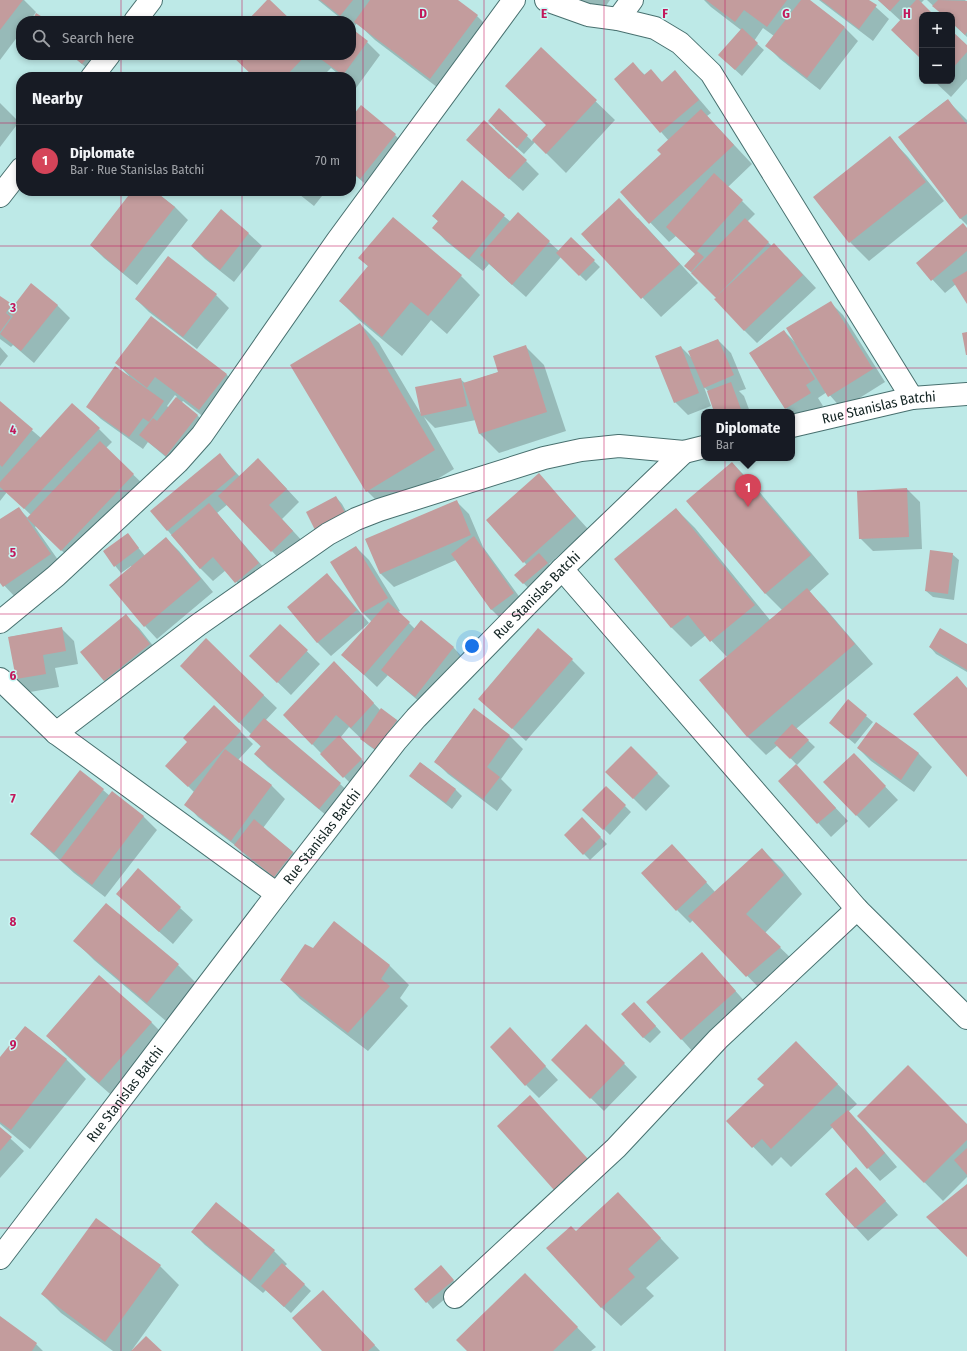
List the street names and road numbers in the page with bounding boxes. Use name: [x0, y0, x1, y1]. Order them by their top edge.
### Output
street label: Rue Stanislas Batchi: [820, 388, 936, 427]
street label: Rue Stanislas Batchi: [490, 548, 584, 642]
street label: Rue Stanislas Batchi: [279, 786, 364, 888]
street label: Rue Stanislas Batchi: [83, 1043, 167, 1145]

